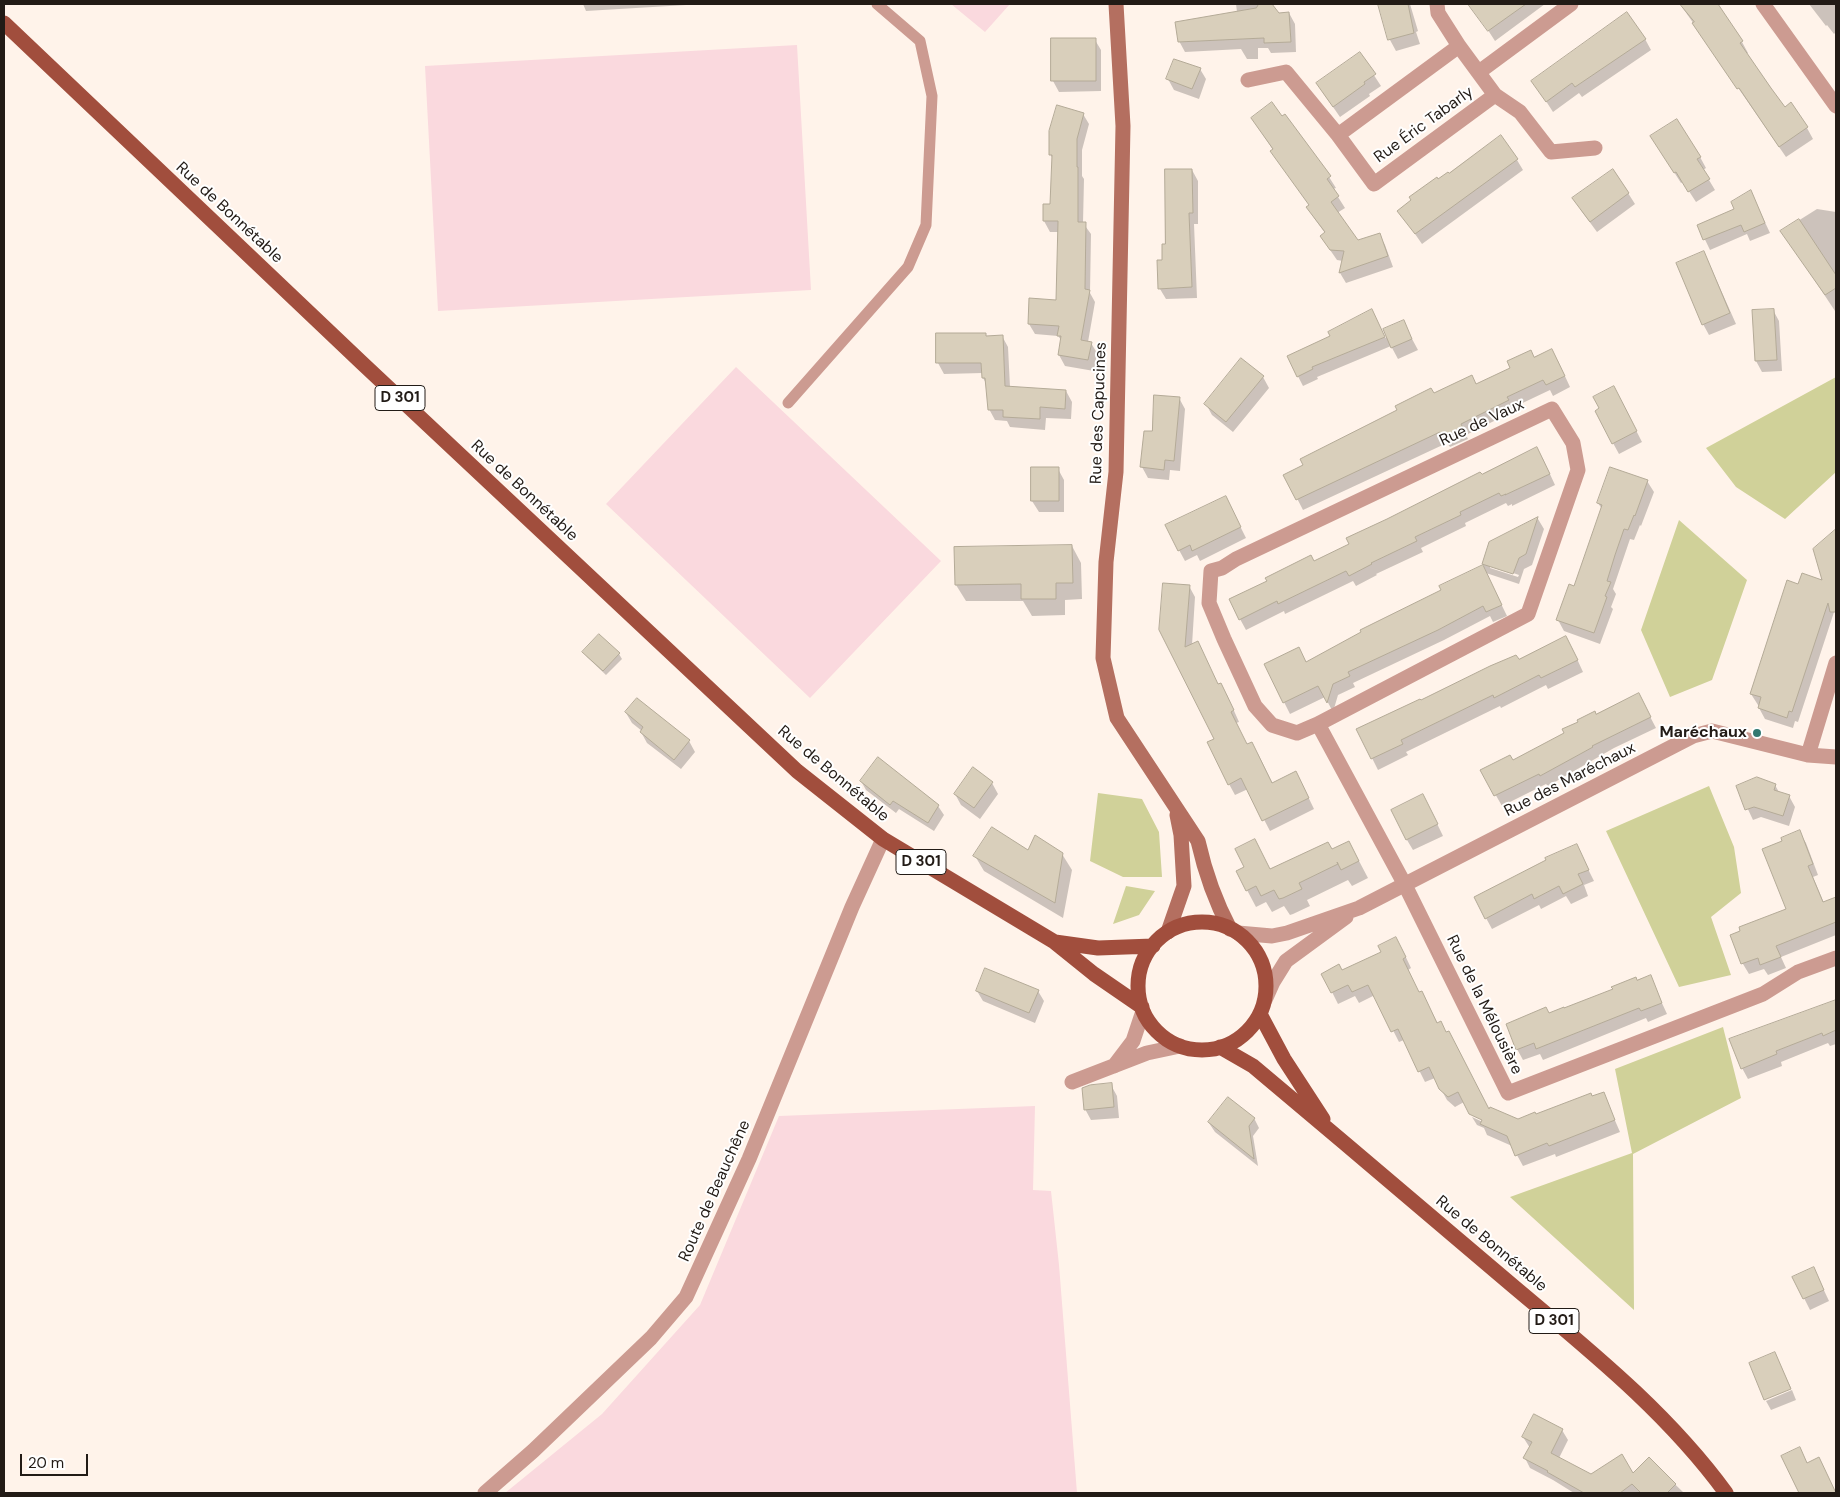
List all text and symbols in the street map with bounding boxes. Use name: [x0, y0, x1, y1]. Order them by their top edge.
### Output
street label: Rue Éric Tabarly: [1371, 83, 1477, 167]
street label: Rue de Bonnétable: [171, 158, 287, 268]
street label: Rue des Capucines: [1087, 342, 1111, 484]
road number: D 301: [375, 386, 425, 410]
street label: Rue de Vaux: [1437, 395, 1527, 451]
street label: Rue de Bonnétable: [466, 436, 582, 546]
street label: Rue de Bonnétable: [773, 722, 893, 826]
place label: Maréchaux: [1659, 723, 1747, 743]
marker: Maréchaux: [1751, 727, 1763, 739]
street label: Rue des Maréchaux: [1501, 739, 1639, 821]
road number: D 301: [896, 850, 946, 874]
street label: Rue de la Mélousière: [1442, 932, 1526, 1078]
street label: Route de Beauchêne: [675, 1117, 755, 1265]
street label: Rue de Bonnétable: [1431, 1192, 1551, 1296]
road number: D 301: [1529, 1308, 1579, 1334]
scale bar: [22, 1444, 90, 1476]
text: 20 m: [28, 1453, 64, 1473]

